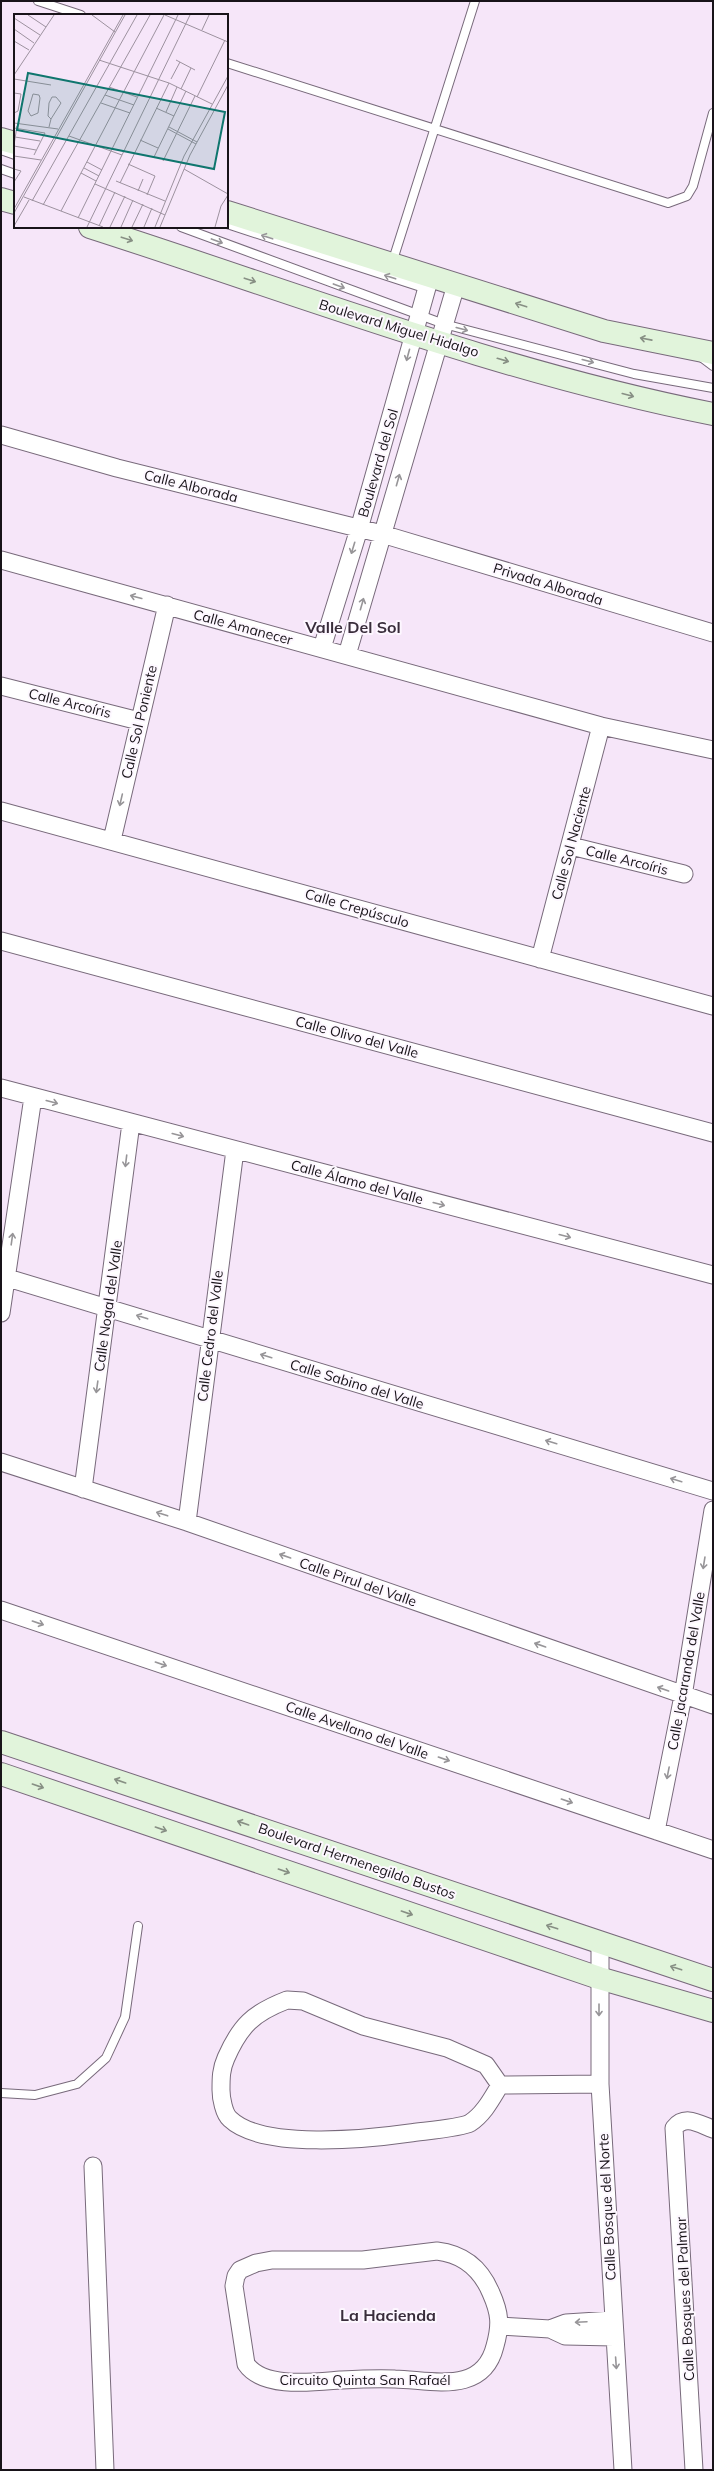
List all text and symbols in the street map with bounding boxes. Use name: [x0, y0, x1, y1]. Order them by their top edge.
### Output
inset map: [14, 14, 228, 228]
one-way arrow: [260, 233, 273, 240]
one-way arrow: [120, 236, 133, 243]
one-way arrow: [211, 237, 223, 245]
one-way arrow: [384, 273, 397, 280]
one-way arrow: [244, 277, 257, 284]
one-way arrow: [333, 283, 346, 290]
street label: Boulevard Miguel Hidalgo: [317, 295, 481, 361]
one-way arrow: [514, 301, 527, 308]
one-way arrow: [455, 325, 468, 333]
one-way arrow: [640, 335, 653, 343]
one-way arrow: [404, 348, 411, 361]
one-way arrow: [496, 357, 509, 364]
one-way arrow: [581, 358, 594, 366]
one-way arrow: [621, 392, 634, 400]
street label: Boulevard del Sol: [354, 407, 402, 519]
street label: Calle Alborada: [142, 466, 240, 506]
one-way arrow: [395, 473, 402, 486]
one-way arrow: [349, 541, 356, 554]
street label: Privada Alborada: [491, 559, 605, 609]
one-way arrow: [130, 593, 143, 600]
one-way arrow: [359, 598, 366, 611]
street label: Calle Amanecer: [191, 605, 295, 649]
district label: Valle Del Sol: [304, 617, 401, 637]
street label: Calle Sol Poniente: [117, 663, 161, 781]
street label: Calle Arcoíris: [27, 684, 113, 722]
street label: Calle Sol Naciente: [547, 784, 595, 902]
one-way arrow: [117, 793, 124, 806]
street label: Calle Arcoíris: [584, 841, 670, 879]
street label: Calle Crepúsculo: [303, 885, 411, 931]
street label: Calle Olivo del Valle: [293, 1012, 421, 1062]
one-way arrow: [45, 1099, 58, 1106]
one-way arrow: [171, 1132, 184, 1139]
one-way arrow: [123, 1154, 130, 1167]
street label: Calle Álamo del Valle: [289, 1156, 425, 1208]
one-way arrow: [432, 1200, 445, 1208]
one-way arrow: [8, 1233, 16, 1246]
one-way arrow: [558, 1233, 571, 1241]
street label: Calle Nogal del Valle: [90, 1239, 126, 1373]
street label: Calle Cedro del Valle: [193, 1269, 227, 1403]
one-way arrow: [135, 1313, 148, 1320]
one-way arrow: [259, 1352, 272, 1359]
street label: Calle Sabino del Valle: [288, 1355, 426, 1413]
one-way arrow: [93, 1381, 101, 1394]
one-way arrow: [545, 1438, 558, 1445]
one-way arrow: [669, 1476, 682, 1483]
one-way arrow: [157, 1510, 169, 1518]
one-way arrow: [280, 1552, 292, 1560]
street label: Calle Pirul del Valle: [297, 1553, 419, 1611]
one-way arrow: [700, 1556, 708, 1569]
street label: Calle Jacaranda del Valle: [663, 1590, 709, 1752]
one-way arrow: [32, 1619, 44, 1627]
one-way arrow: [534, 1641, 546, 1649]
one-way arrow: [155, 1661, 168, 1668]
one-way arrow: [657, 1684, 669, 1692]
street label: Calle Avellano del Valle: [283, 1697, 431, 1763]
one-way arrow: [437, 1756, 450, 1763]
one-way arrow: [663, 1767, 671, 1780]
one-way arrow: [115, 1777, 127, 1785]
one-way arrow: [32, 1783, 45, 1790]
one-way arrow: [560, 1797, 572, 1805]
one-way arrow: [237, 1819, 250, 1826]
street label: Boulevard Hermenegildo Bustos: [256, 1819, 458, 1903]
one-way arrow: [155, 1825, 167, 1833]
one-way arrow: [278, 1868, 290, 1876]
one-way arrow: [400, 1910, 413, 1917]
one-way arrow: [546, 1923, 559, 1930]
one-way arrow: [670, 1964, 683, 1971]
one-way arrow: [595, 2003, 603, 2016]
street label: Calle Bosque del Norte: [594, 2133, 620, 2281]
street label: Calle Bosques del Palmar: [672, 2216, 698, 2381]
district label: La Hacienda: [340, 2305, 436, 2325]
one-way arrow: [575, 2319, 588, 2326]
one-way arrow: [612, 2356, 620, 2369]
street label: Circuito Quinta San Rafaél: [279, 2371, 451, 2389]

